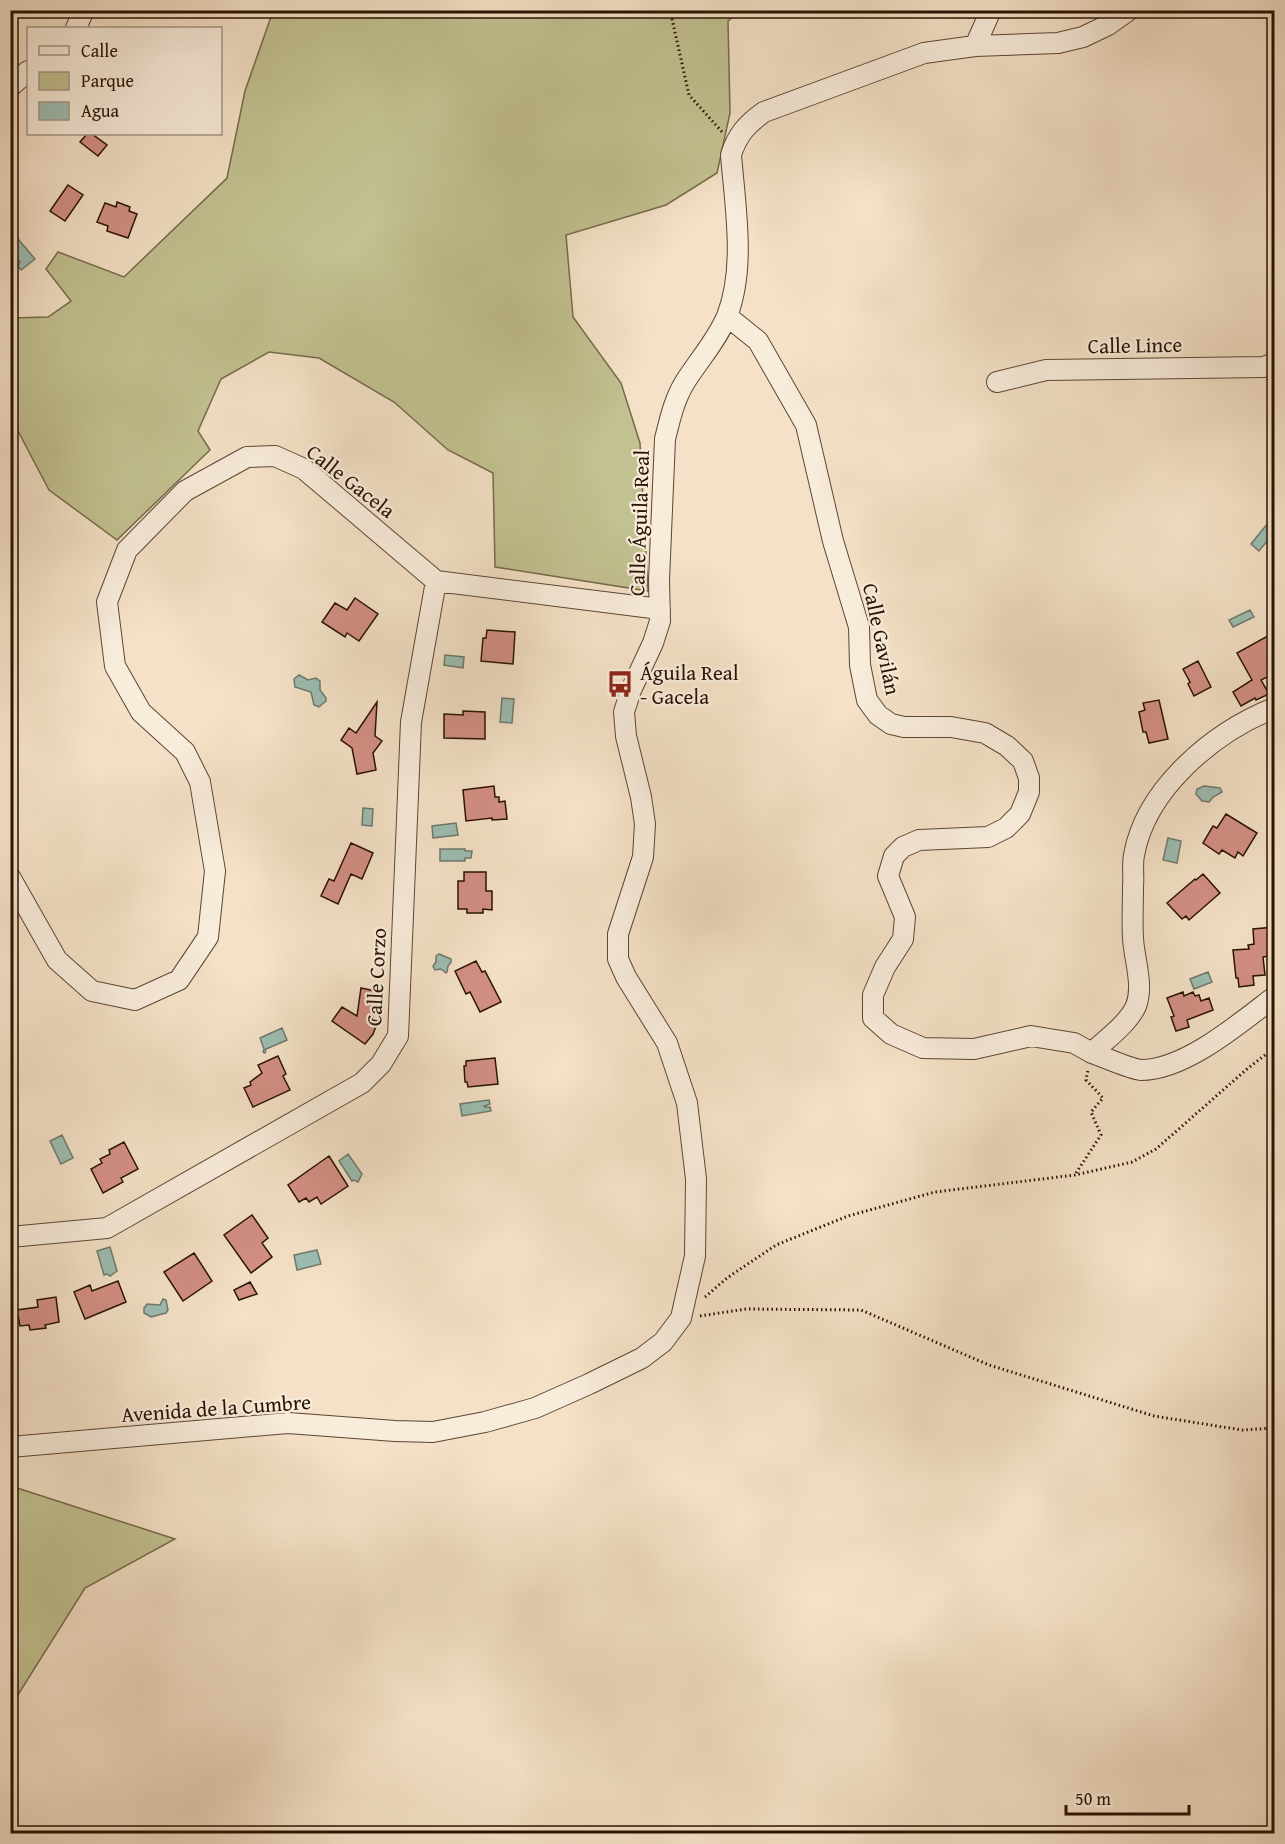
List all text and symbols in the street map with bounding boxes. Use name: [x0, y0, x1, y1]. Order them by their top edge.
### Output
legend: [27, 27, 222, 135]
text: Calle: [81, 37, 118, 64]
text: Parque: [81, 67, 134, 94]
text: Agua: [81, 97, 120, 124]
street label: Calle Lince: [1087, 329, 1183, 361]
street label: Calle Gacela: [300, 436, 402, 526]
street label: Calle Águila Real: [621, 449, 657, 597]
street label: Calle Gavilán: [855, 580, 909, 698]
place label: Águila Real - Gacela: [640, 657, 739, 712]
bus stop icon: Águila Real - Gacela: [605, 669, 635, 699]
street label: Calle Corzo: [358, 927, 394, 1027]
street label: Avenida de la Cumbre: [120, 1386, 312, 1430]
scale bar: [1066, 1778, 1189, 1816]
text: 50 m: [1075, 1785, 1111, 1812]

